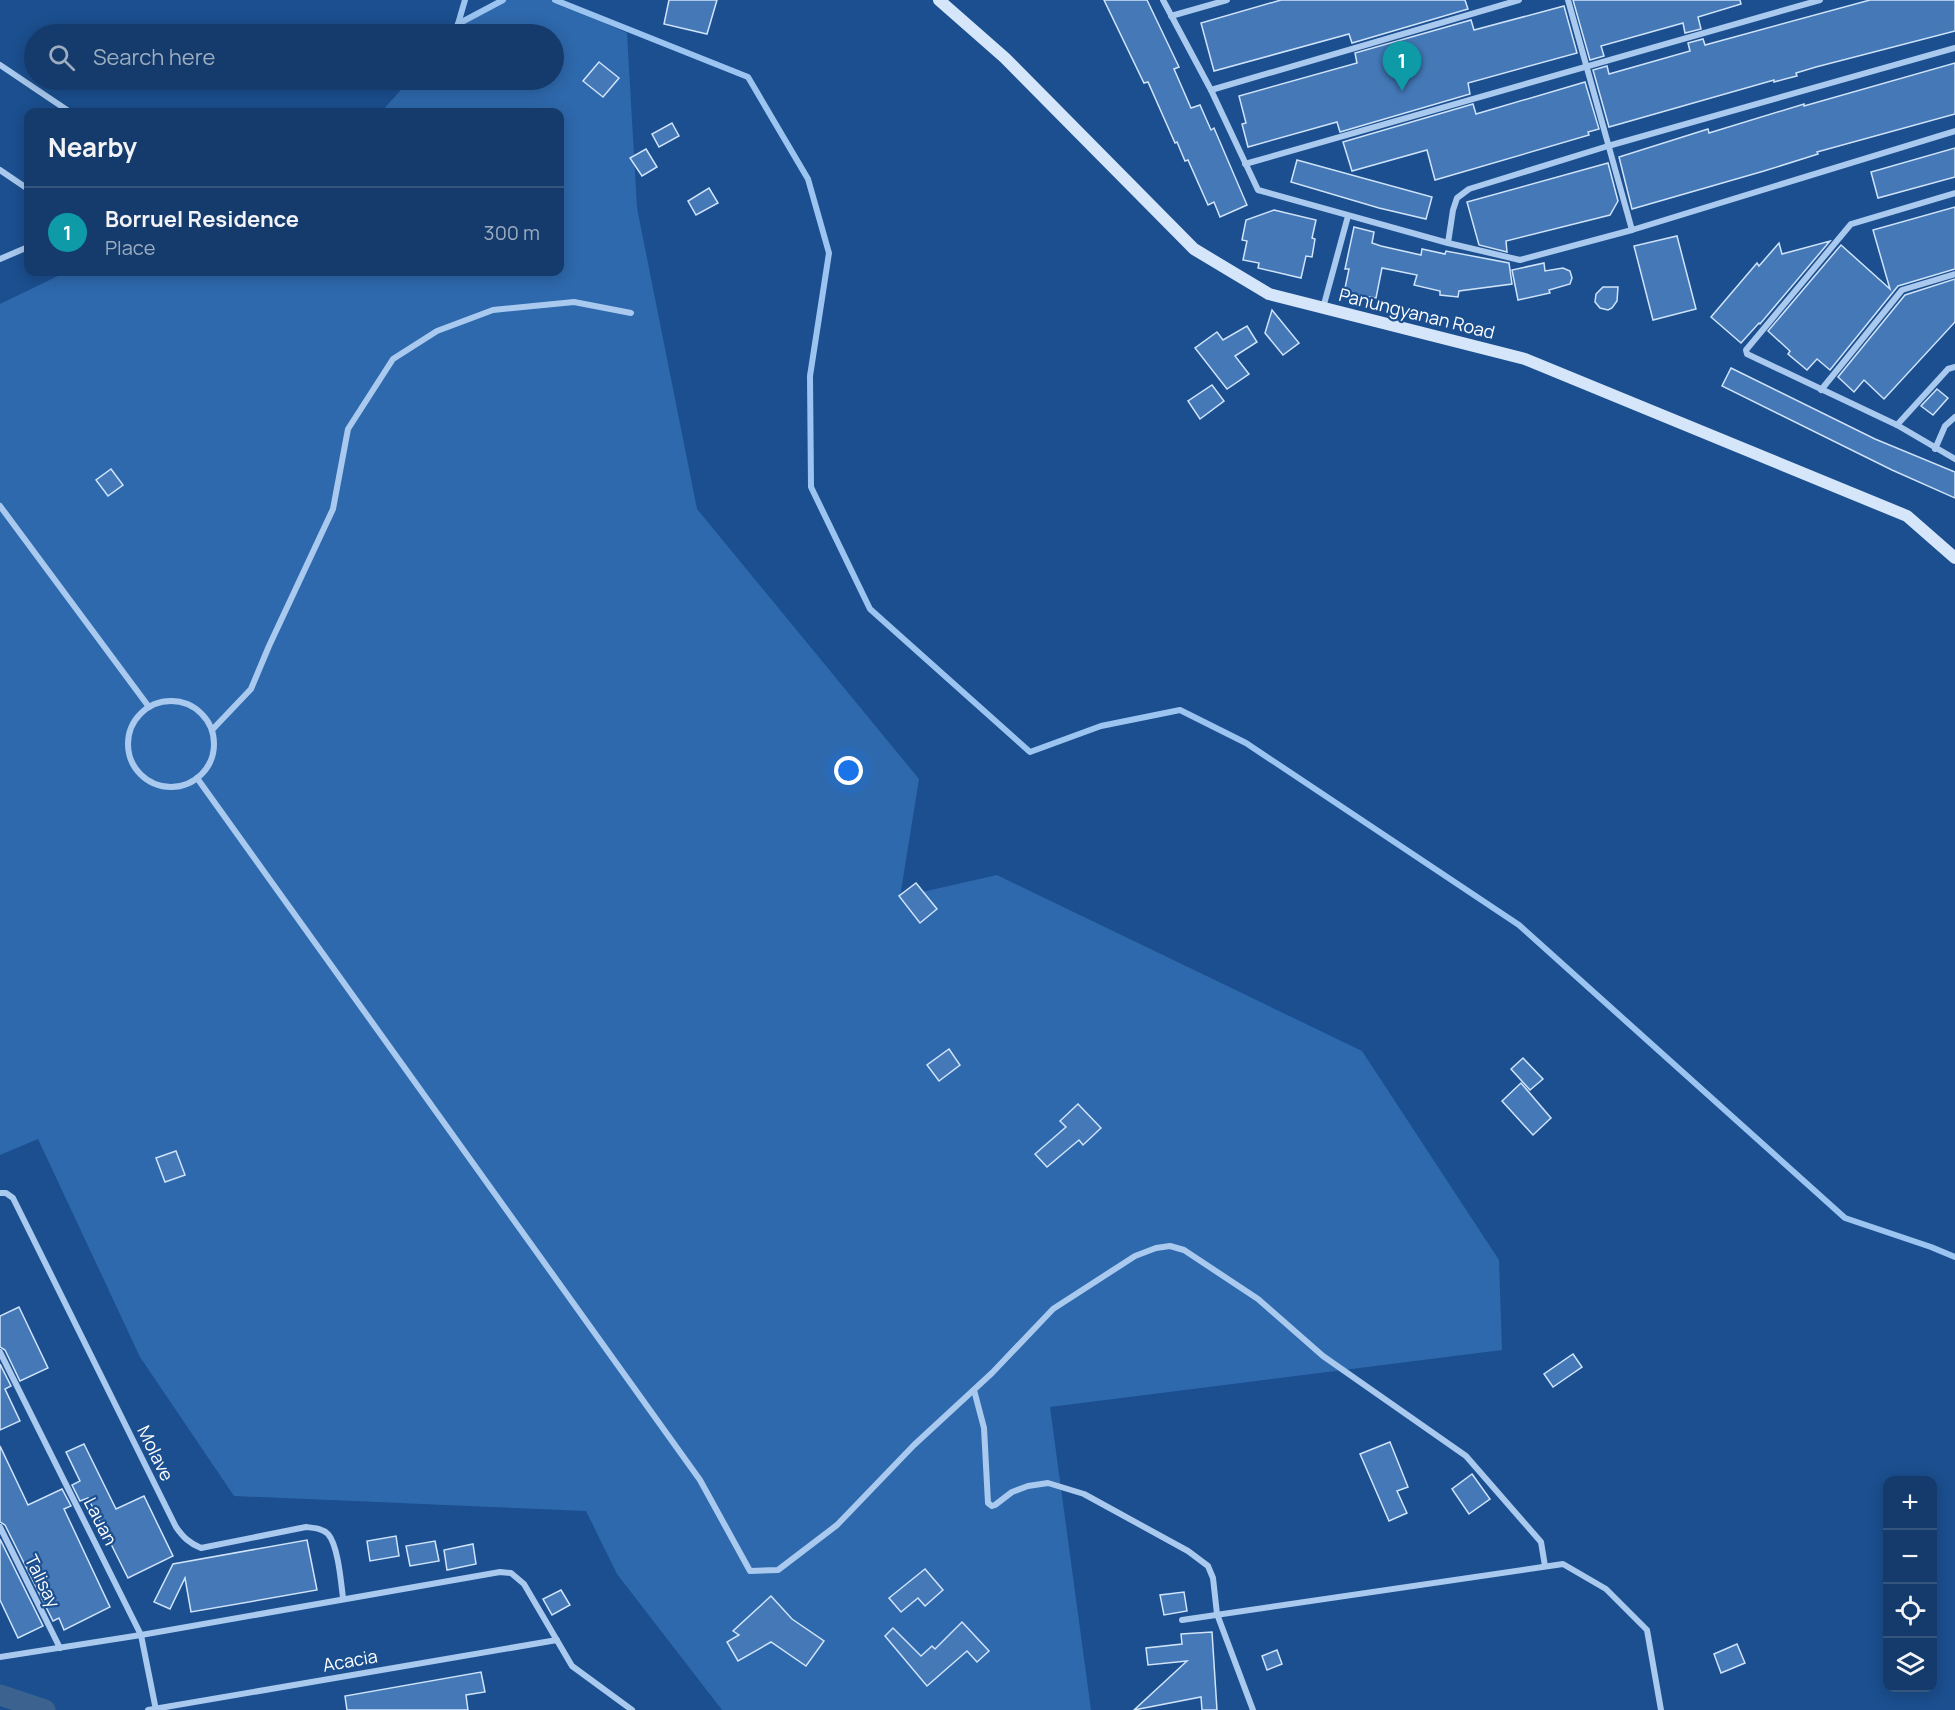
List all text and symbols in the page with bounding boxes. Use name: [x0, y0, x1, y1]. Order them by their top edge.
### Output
search box: [24, 24, 564, 90]
icon: search: [45, 41, 78, 74]
text: Search here: [93, 42, 215, 72]
pin: 1: [1382, 42, 1422, 91]
text: Nearby: [48, 129, 137, 165]
text: Borruel Residence: [105, 204, 299, 234]
text: 1: [63, 219, 72, 246]
text: 300 m: [484, 219, 540, 246]
text: Place: [105, 234, 155, 261]
street label: Panungyanan Road: [1336, 282, 1498, 344]
your location: [834, 756, 863, 785]
street label: Molave: [132, 1421, 180, 1485]
map controls: [1883, 1476, 1937, 1692]
button: +: [1883, 1476, 1937, 1530]
street label: Lauan: [79, 1493, 123, 1549]
button: −: [1883, 1530, 1937, 1584]
street label: Talisay: [20, 1550, 66, 1612]
button: locate: [1883, 1584, 1937, 1638]
button: layers: [1883, 1638, 1937, 1692]
street label: Acacia: [321, 1643, 379, 1677]

